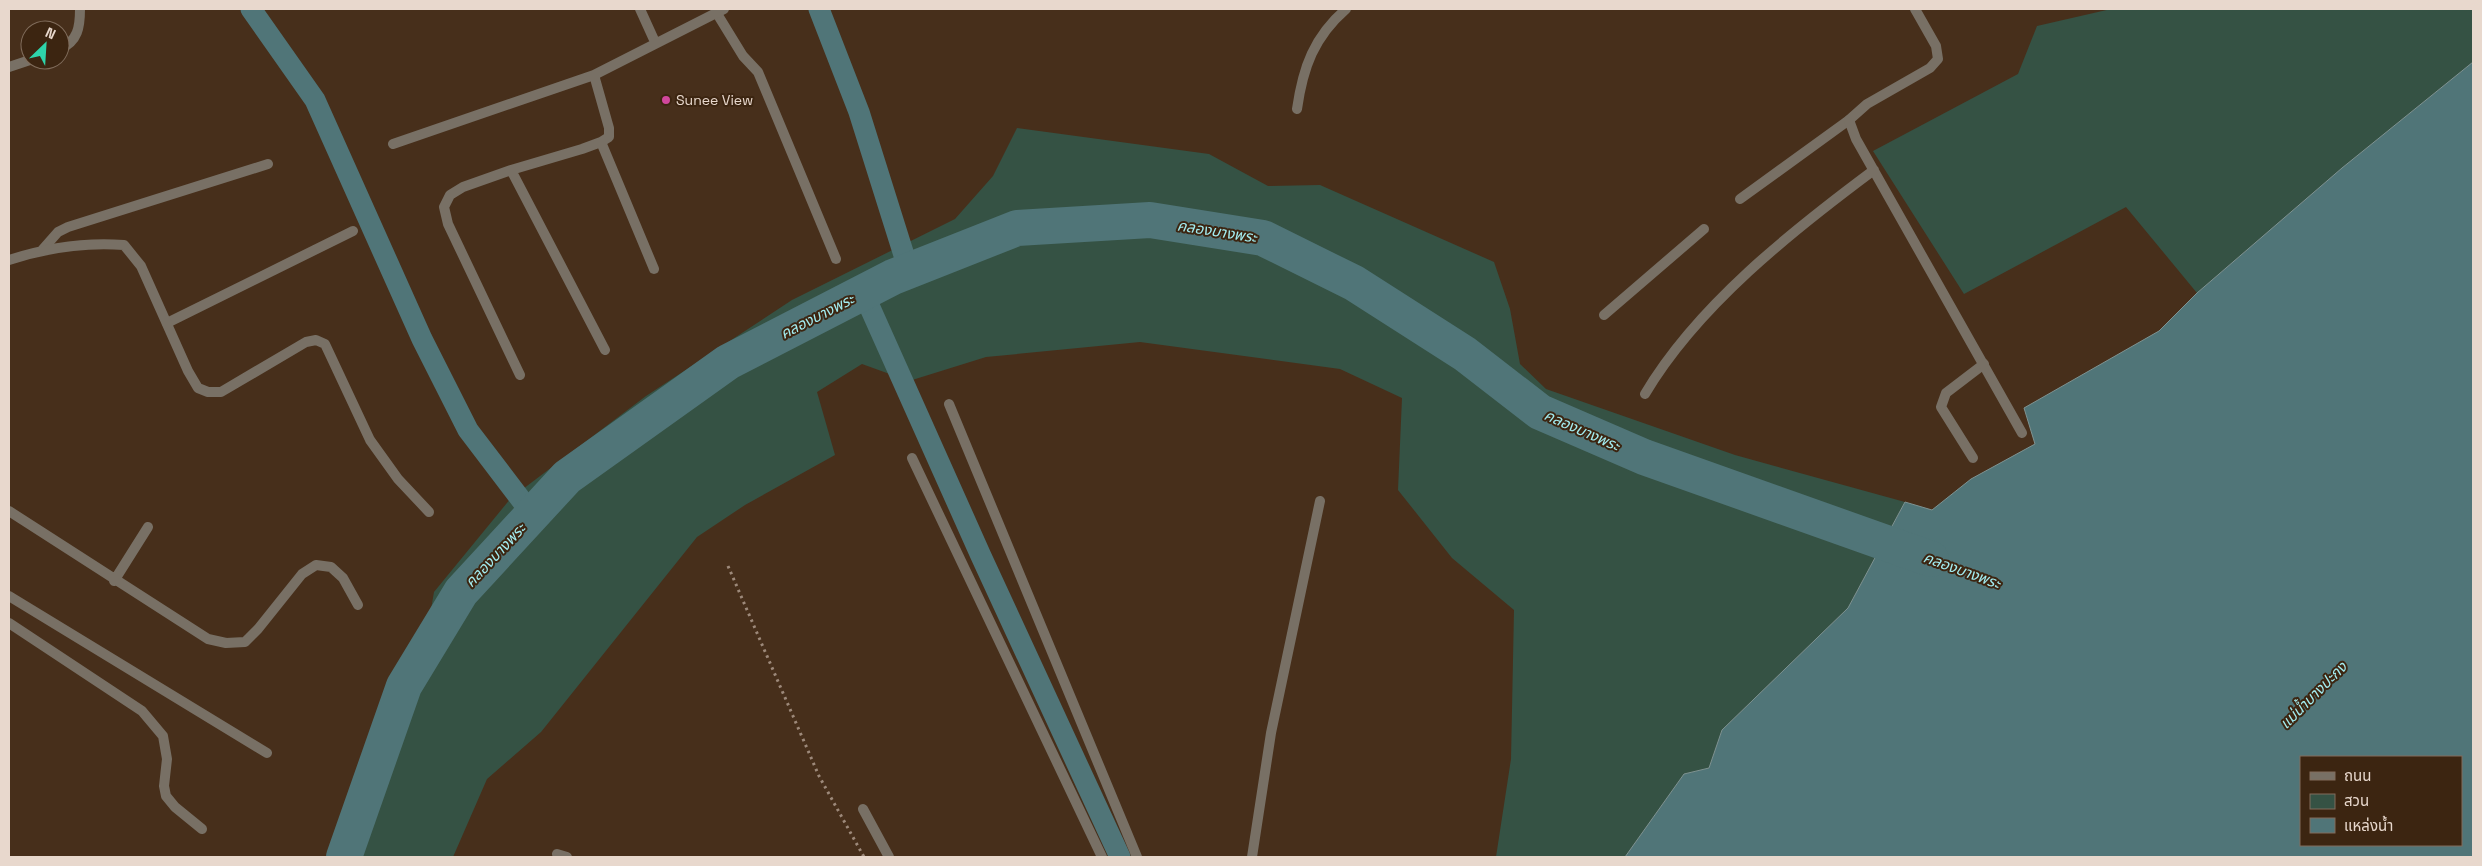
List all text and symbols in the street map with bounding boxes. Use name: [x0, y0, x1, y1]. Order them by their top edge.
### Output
north arrow: [20, 20, 70, 70]
text: N: [42, 23, 59, 43]
place label: Sunee View: [676, 91, 753, 109]
marker: Sunee View: [660, 94, 672, 106]
water label: คลองบางพระ: [1176, 215, 1260, 247]
water label: คลองบางพระ: [777, 288, 859, 343]
water label: คลองบางพระ: [1541, 405, 1624, 456]
water label: คลองบางพระ: [461, 518, 531, 591]
water label: คลองบางพระ: [1921, 547, 2005, 593]
water label: แม่น้ำบางปะกง: [2275, 656, 2351, 733]
legend: [2300, 756, 2462, 846]
text: ถนน: [2344, 766, 2371, 785]
text: สวน: [2344, 791, 2369, 810]
text: แหล่งน้ำ: [2344, 815, 2393, 835]

